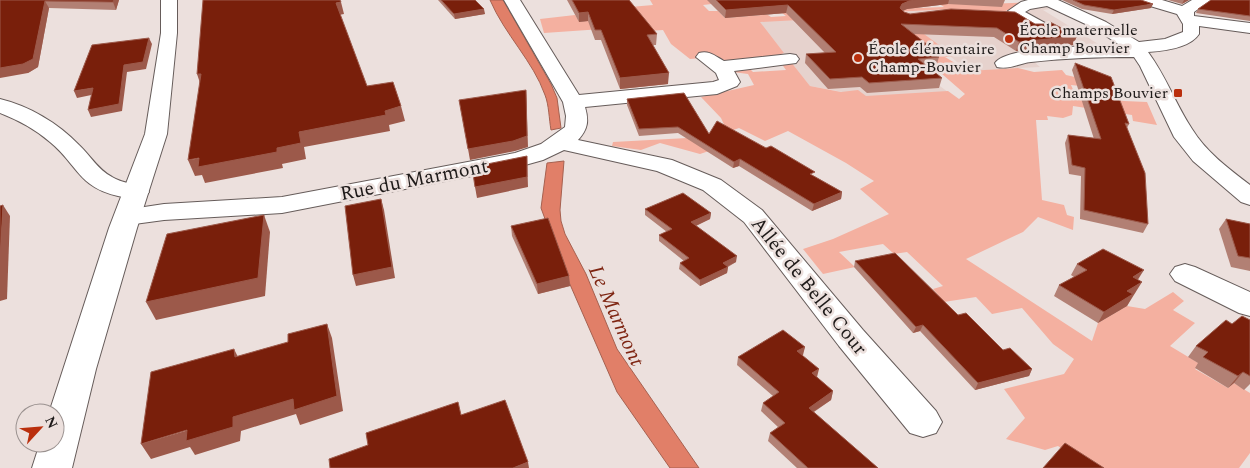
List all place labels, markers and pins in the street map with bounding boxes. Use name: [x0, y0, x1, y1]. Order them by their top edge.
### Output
place label: École maternelle Champ Bouvier: [1019, 18, 1138, 60]
marker: École maternelle Champ Bouvier: [1003, 33, 1015, 45]
place label: École élémentaire Champ-Bouvier: [868, 37, 995, 79]
marker: École élémentaire Champ-Bouvier: [852, 52, 864, 64]
place label: Champs Bouvier: [1050, 81, 1168, 105]
marker: Champs Bouvier: [1172, 87, 1184, 99]

